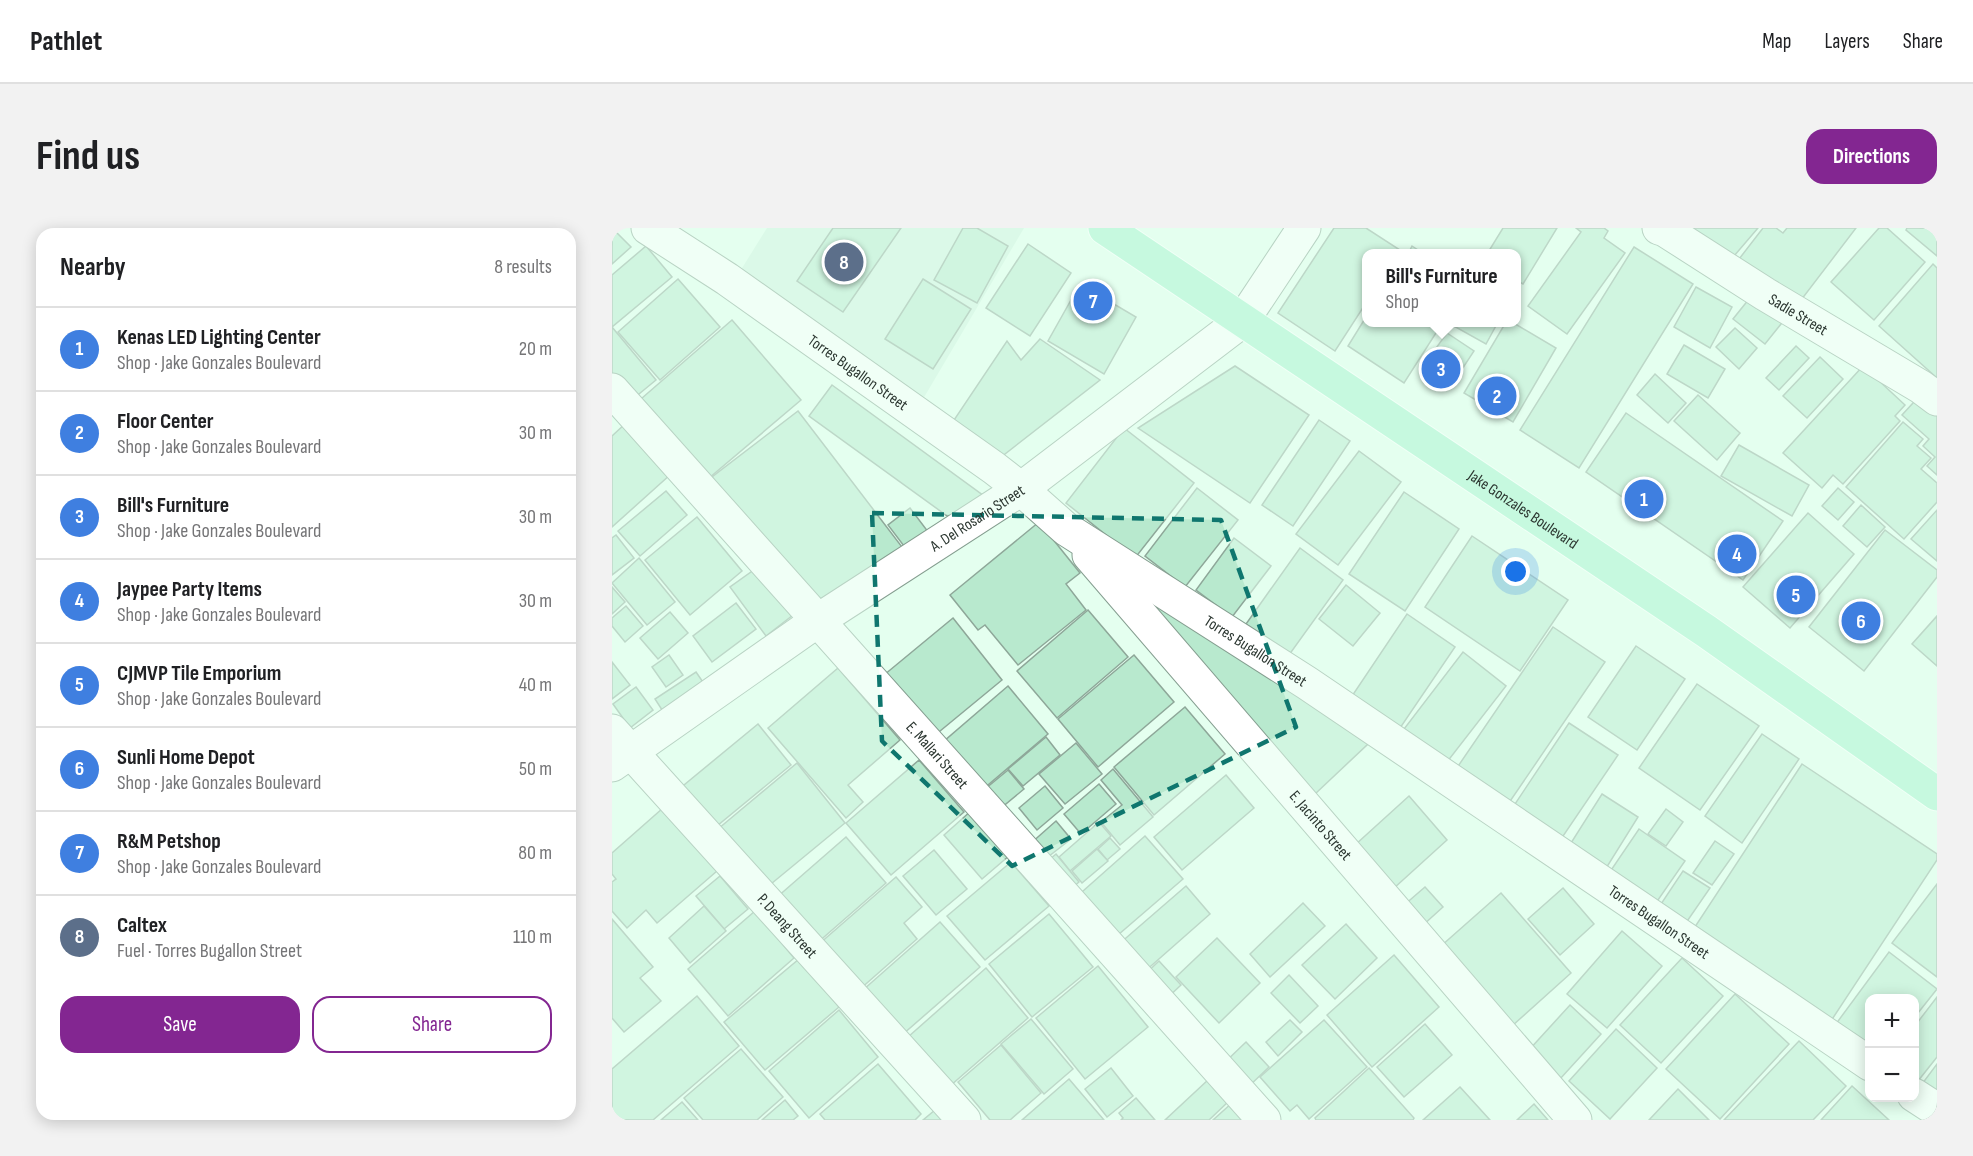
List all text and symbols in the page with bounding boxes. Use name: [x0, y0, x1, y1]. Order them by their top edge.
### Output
text: Pathlet: [30, 25, 102, 58]
text: Map: [1762, 29, 1791, 54]
text: Layers: [1824, 29, 1870, 54]
text: Share: [1903, 29, 1943, 54]
button: Directions: [1806, 129, 1937, 184]
text: Find us: [36, 131, 140, 182]
pin: 8: [824, 240, 864, 285]
popup: [1362, 249, 1521, 327]
text: Nearby: [60, 252, 126, 283]
text: 8 results: [494, 255, 552, 279]
text: Bill's Furniture: [1385, 263, 1498, 290]
pin: 7: [1074, 278, 1112, 324]
text: Shop: [1385, 290, 1419, 314]
street label: Sadie Street: [1765, 290, 1831, 340]
text: Kenas LED Lighting Center: [117, 324, 321, 351]
street label: Torres Bugallon Street: [804, 331, 911, 415]
text: 1: [76, 337, 83, 361]
text: 20 m: [519, 337, 552, 361]
pin: 3: [1422, 346, 1460, 392]
text: Shop · Jake Gonzales Boulevard: [117, 351, 321, 375]
pin: 2: [1478, 374, 1516, 418]
text: Floor Center: [117, 408, 214, 435]
text: 2: [75, 421, 84, 445]
text: 30 m: [519, 421, 552, 445]
text: Shop · Jake Gonzales Boulevard: [117, 435, 321, 459]
street label: Jake Gonzales Boulevard: [1463, 466, 1581, 554]
pin: 1: [1624, 476, 1664, 522]
street label: A. Del Rosario Street: [926, 481, 1029, 557]
text: Bill's Furniture: [117, 492, 229, 519]
text: 3: [75, 505, 84, 529]
text: 30 m: [519, 505, 552, 529]
text: Shop · Jake Gonzales Boulevard: [117, 519, 321, 543]
pin: 4: [1718, 532, 1756, 576]
your location: [1501, 557, 1530, 586]
pin: 5: [1776, 572, 1816, 617]
text: Jaypee Party Items: [117, 576, 262, 603]
text: 4: [75, 589, 84, 613]
text: 30 m: [519, 589, 552, 613]
pin: 6: [1842, 598, 1880, 644]
text: Shop · Jake Gonzales Boulevard: [117, 603, 321, 627]
street label: Torres Bugallon Street: [1200, 612, 1310, 691]
text: CJMVP Tile Emporium: [117, 660, 281, 687]
text: 5: [75, 673, 84, 697]
text: 40 m: [519, 673, 552, 697]
text: Shop · Jake Gonzales Boulevard: [117, 687, 321, 711]
street label: E. Mallari Street: [902, 718, 972, 793]
text: Sunli Home Depot: [117, 744, 255, 771]
text: 6: [75, 757, 84, 781]
text: 50 m: [519, 757, 552, 781]
text: Shop · Jake Gonzales Boulevard: [117, 771, 321, 795]
street label: E. Jacinto Street: [1285, 787, 1355, 865]
text: R&M Petshop: [117, 828, 221, 855]
text: 7: [75, 841, 84, 865]
text: 80 m: [518, 841, 552, 865]
text: Shop · Jake Gonzales Boulevard: [117, 855, 321, 879]
street label: Torres Bugallon Street: [1604, 882, 1713, 964]
street label: P. Deang Street: [753, 890, 821, 962]
text: Caltex: [117, 912, 167, 939]
text: 8: [75, 925, 84, 949]
text: 110 m: [513, 925, 552, 949]
text: Fuel · Torres Bugallon Street: [117, 939, 302, 963]
map controls: [1865, 994, 1919, 1102]
button: +: [1865, 994, 1919, 1048]
button: Save: [60, 996, 300, 1053]
button: Share: [312, 996, 552, 1053]
button: −: [1865, 1048, 1919, 1102]

